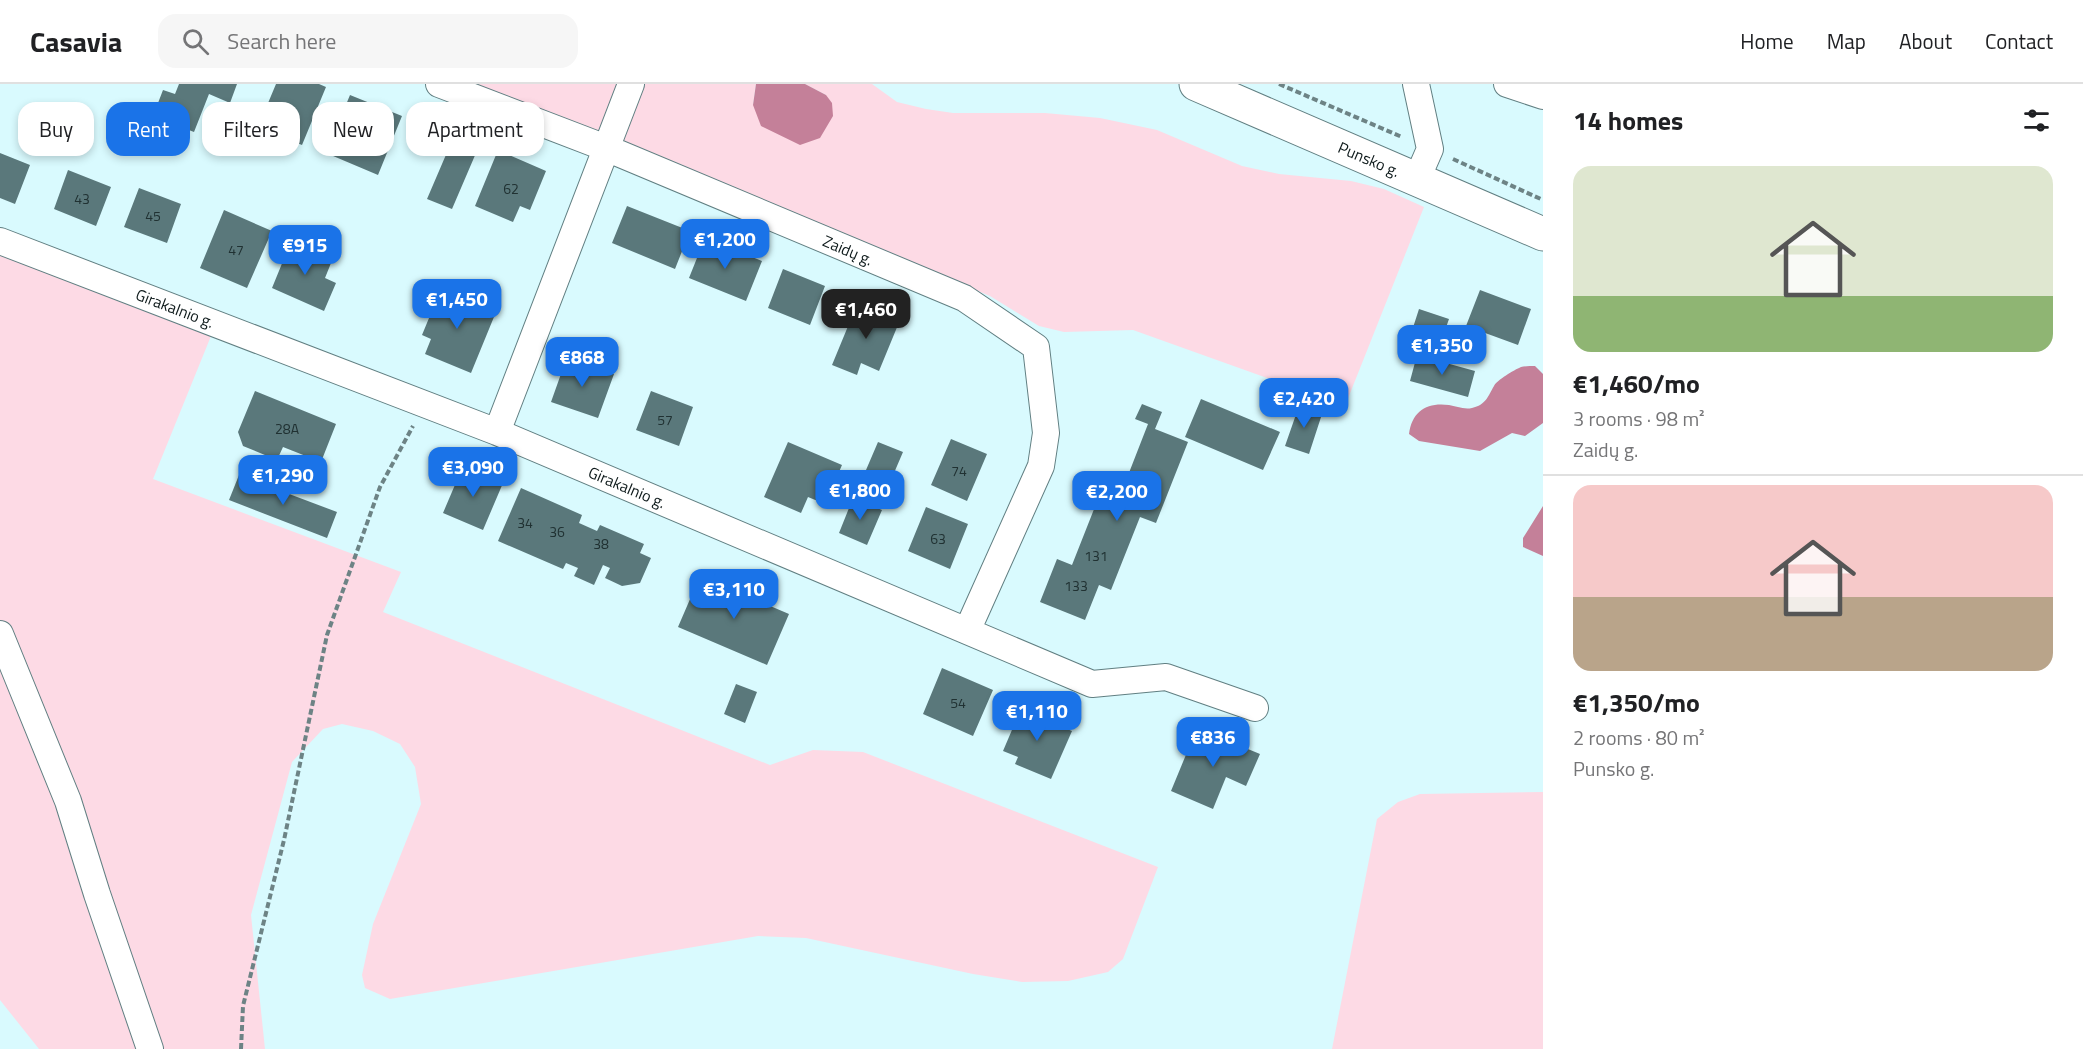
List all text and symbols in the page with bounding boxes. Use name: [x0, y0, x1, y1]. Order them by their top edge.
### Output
search box: [158, 14, 578, 68]
text: Casavia: [30, 20, 122, 63]
text: Search here: [227, 24, 336, 58]
icon: search: [179, 25, 212, 58]
text: Home: [1740, 25, 1794, 57]
text: Map: [1827, 25, 1866, 57]
text: About: [1899, 25, 1952, 57]
text: Contact: [1985, 25, 2053, 57]
text: 14 homes: [1573, 101, 1683, 140]
chip: Buy: [18, 102, 94, 156]
chip: Rent: [106, 102, 190, 156]
chip: Filters: [202, 102, 300, 156]
chip: New: [312, 102, 394, 156]
chip: Apartment: [406, 102, 544, 156]
icon: filters: [2020, 104, 2053, 137]
street label: Punsko g.: [1334, 135, 1404, 183]
house number: 62: [503, 178, 519, 199]
house number: 43: [74, 188, 90, 209]
house number: 45: [145, 205, 161, 226]
icon: home: [1759, 205, 1867, 313]
pin: €1,200: [676, 219, 774, 270]
text: €1,200: [694, 223, 756, 254]
pin: €915: [269, 225, 341, 276]
text: €915: [283, 229, 327, 260]
street label: Zaidų g.: [819, 229, 877, 271]
house number: 47: [228, 239, 244, 260]
pin: €1,450: [408, 279, 506, 330]
street label: Girakalnio g.: [132, 282, 218, 334]
text: €1,450: [426, 283, 488, 314]
pin: €1,460: [817, 289, 915, 340]
text: €1,460: [835, 293, 897, 324]
pin: €1,350: [1393, 325, 1491, 376]
text: €1,350: [1411, 329, 1473, 360]
pin: €868: [546, 337, 618, 388]
text: €868: [560, 341, 604, 372]
text: €1,460/mo: [1573, 364, 1700, 403]
pin: €2,420: [1255, 378, 1353, 429]
text: €2,420: [1273, 382, 1335, 413]
text: 3 rooms · 98 m²: [1573, 403, 1705, 434]
house number: 57: [657, 409, 673, 430]
house number: 28A: [275, 418, 300, 439]
text: Zaidų g.: [1573, 434, 1638, 465]
pin: €3,090: [424, 447, 522, 498]
text: €3,090: [442, 451, 504, 482]
pin: €1,290: [234, 455, 332, 506]
text: €1,290: [252, 459, 314, 490]
street label: Girakalnio g.: [585, 460, 669, 514]
house number: 74: [951, 460, 967, 481]
pin: €1,800: [811, 470, 909, 521]
pin: €2,200: [1068, 471, 1166, 522]
text: €1,800: [829, 474, 891, 505]
text: €2,200: [1086, 475, 1148, 506]
house number: 34: [517, 512, 533, 533]
house number: 36: [549, 521, 565, 542]
icon: home: [1759, 524, 1867, 632]
house number: 63: [930, 528, 946, 549]
house number: 38: [593, 533, 609, 554]
house number: 131: [1084, 545, 1108, 566]
pin: €3,110: [685, 569, 783, 620]
text: €3,110: [703, 573, 765, 604]
house number: 133: [1064, 575, 1088, 596]
text: €1,350/mo: [1573, 683, 1700, 722]
pin: €1,110: [988, 691, 1086, 742]
house number: 54: [950, 692, 966, 713]
text: €1,110: [1006, 695, 1068, 726]
pin: €836: [1177, 717, 1249, 768]
text: €836: [1191, 721, 1235, 752]
text: 2 rooms · 80 m²: [1573, 722, 1705, 753]
text: Punsko g.: [1573, 753, 1654, 784]

